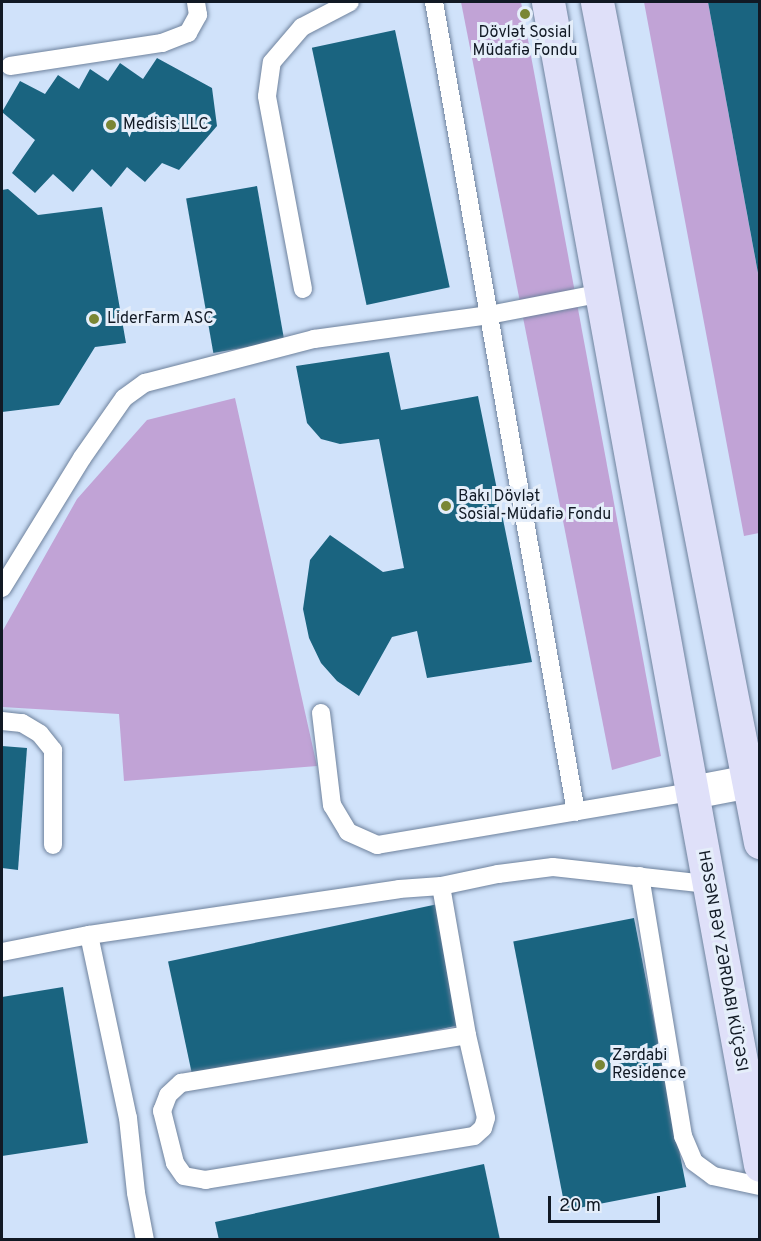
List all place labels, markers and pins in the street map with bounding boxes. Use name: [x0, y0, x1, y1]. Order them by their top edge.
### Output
marker: Dövlət Sosial Müdafiə Fondu: [518, 7, 532, 21]
place label: Dövlət Sosial Müdafiə Fondu: [473, 23, 577, 61]
place label: Medisis LLC: [123, 115, 209, 135]
marker: Medisis LLC: [104, 118, 118, 132]
place label: LiderFarm ASC: [107, 309, 214, 329]
marker: LiderFarm ASC: [85, 310, 103, 328]
place label: Bakı Dövlət Sosial-Müdafiə Fondu: [458, 487, 611, 525]
marker: Bakı Dövlət Sosial-Müdafiə Fondu: [439, 499, 453, 513]
place label: Zərdabi Residence: [612, 1046, 686, 1084]
marker: Zərdabi Residence: [593, 1058, 607, 1072]

